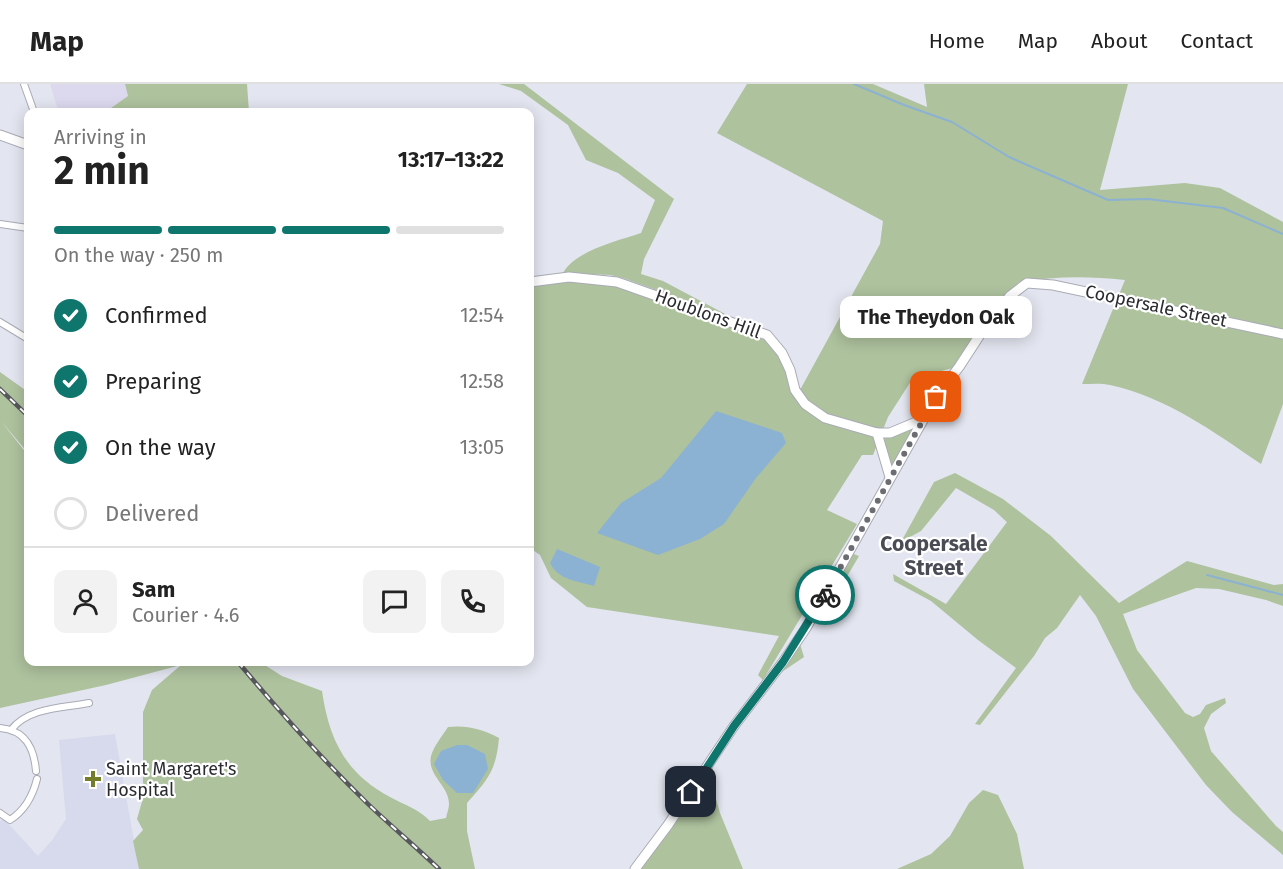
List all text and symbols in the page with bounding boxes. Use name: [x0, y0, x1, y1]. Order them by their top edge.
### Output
text: Map: [30, 25, 84, 58]
text: Home: [929, 28, 985, 54]
text: Map: [1018, 28, 1058, 54]
text: About: [1091, 28, 1148, 54]
text: Contact: [1181, 28, 1253, 54]
text: Arriving in: [54, 125, 147, 149]
text: 13:17–13:22: [398, 146, 504, 173]
text: 2 min: [54, 148, 150, 194]
text: On the way · 250 m: [54, 243, 223, 267]
street label: Coopersale Street: [1083, 280, 1229, 332]
street label: Houblons Hill: [652, 285, 764, 343]
callout: The Theydon Oak: [840, 295, 1032, 337]
icon: check: [54, 299, 87, 332]
text: Confirmed: [105, 302, 208, 329]
text: 12:54: [460, 303, 504, 327]
text: The Theydon Oak: [857, 305, 1015, 329]
icon: check: [54, 365, 87, 398]
text: Preparing: [105, 368, 201, 395]
text: 12:58: [460, 369, 504, 393]
pin: [910, 371, 961, 422]
icon: bag: [919, 380, 952, 413]
icon: check: [54, 431, 87, 464]
text: On the way: [105, 434, 216, 461]
text: 13:05: [459, 435, 504, 459]
text: Delivered: [105, 500, 200, 527]
district label: Coopersale Street: [880, 531, 988, 581]
courier: [795, 565, 855, 625]
button: person: [54, 570, 117, 633]
button: chat: [363, 570, 426, 633]
button: phone: [441, 570, 504, 633]
text: Sam: [132, 576, 175, 603]
icon: bike: [809, 579, 842, 612]
text: Courier · 4.6: [132, 603, 239, 627]
place label: Saint Margaret's Hospital: [106, 758, 236, 801]
pin: [665, 766, 716, 817]
marker: Saint Margaret's Hospital: [84, 770, 102, 788]
icon: home: [674, 775, 707, 808]

